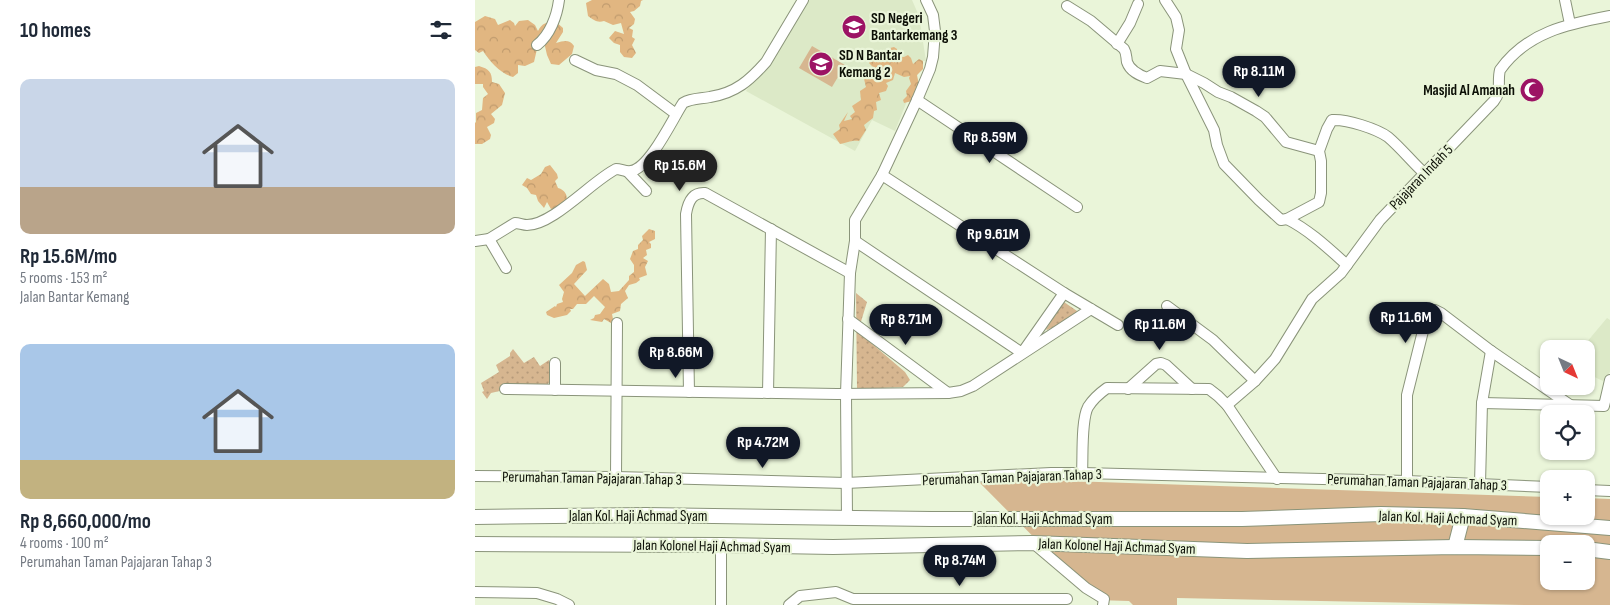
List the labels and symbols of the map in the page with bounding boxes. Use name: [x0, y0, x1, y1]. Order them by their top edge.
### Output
place label: SD Negeri Bantarkemang 3: [871, 9, 958, 45]
school or university icon: SD Negeri Bantarkemang 3: [841, 14, 867, 40]
place label: SD N Bantar Kemang 2: [839, 46, 902, 82]
school or university icon: SD N Bantar Kemang 2: [808, 51, 834, 77]
pin: Rp 8.11M: [1207, 56, 1311, 98]
mosque icon: Masjid Al Amanah: [1519, 77, 1545, 103]
place label: Masjid Al Amanah: [1423, 81, 1515, 100]
pin: Rp 8.59M: [938, 121, 1042, 164]
street label: Pajajaran Indah 5: [1385, 141, 1457, 214]
pin: Rp 15.6M: [628, 150, 732, 192]
pin: Rp 9.61M: [941, 218, 1045, 261]
pin: Rp 11.6M: [1354, 302, 1458, 344]
pin: Rp 8.71M: [854, 304, 958, 346]
pin: Rp 11.6M: [1108, 308, 1212, 351]
pin: Rp 8.66M: [624, 336, 728, 379]
north arrow: [1540, 340, 1595, 395]
pin: Rp 4.72M: [711, 426, 815, 469]
street label: Perumahan Taman Pajajaran Tahap 3: [922, 465, 1102, 490]
street label: Perumahan Taman Pajajaran Tahap 3: [502, 467, 682, 490]
street label: Perumahan Taman Pajajaran Tahap 3: [1327, 470, 1507, 495]
street label: Jalan Kol. Haji Achmad Syam: [568, 507, 707, 526]
street label: Jalan Kol. Haji Achmad Syam: [1377, 507, 1518, 530]
street label: Jalan Kol. Haji Achmad Syam: [973, 510, 1112, 529]
street label: Jalan Kolonel Haji Achmad Syam: [1037, 534, 1196, 559]
street label: Jalan Kolonel Haji Achmad Syam: [632, 536, 791, 557]
pin: Rp 8.74M: [908, 544, 1012, 587]

